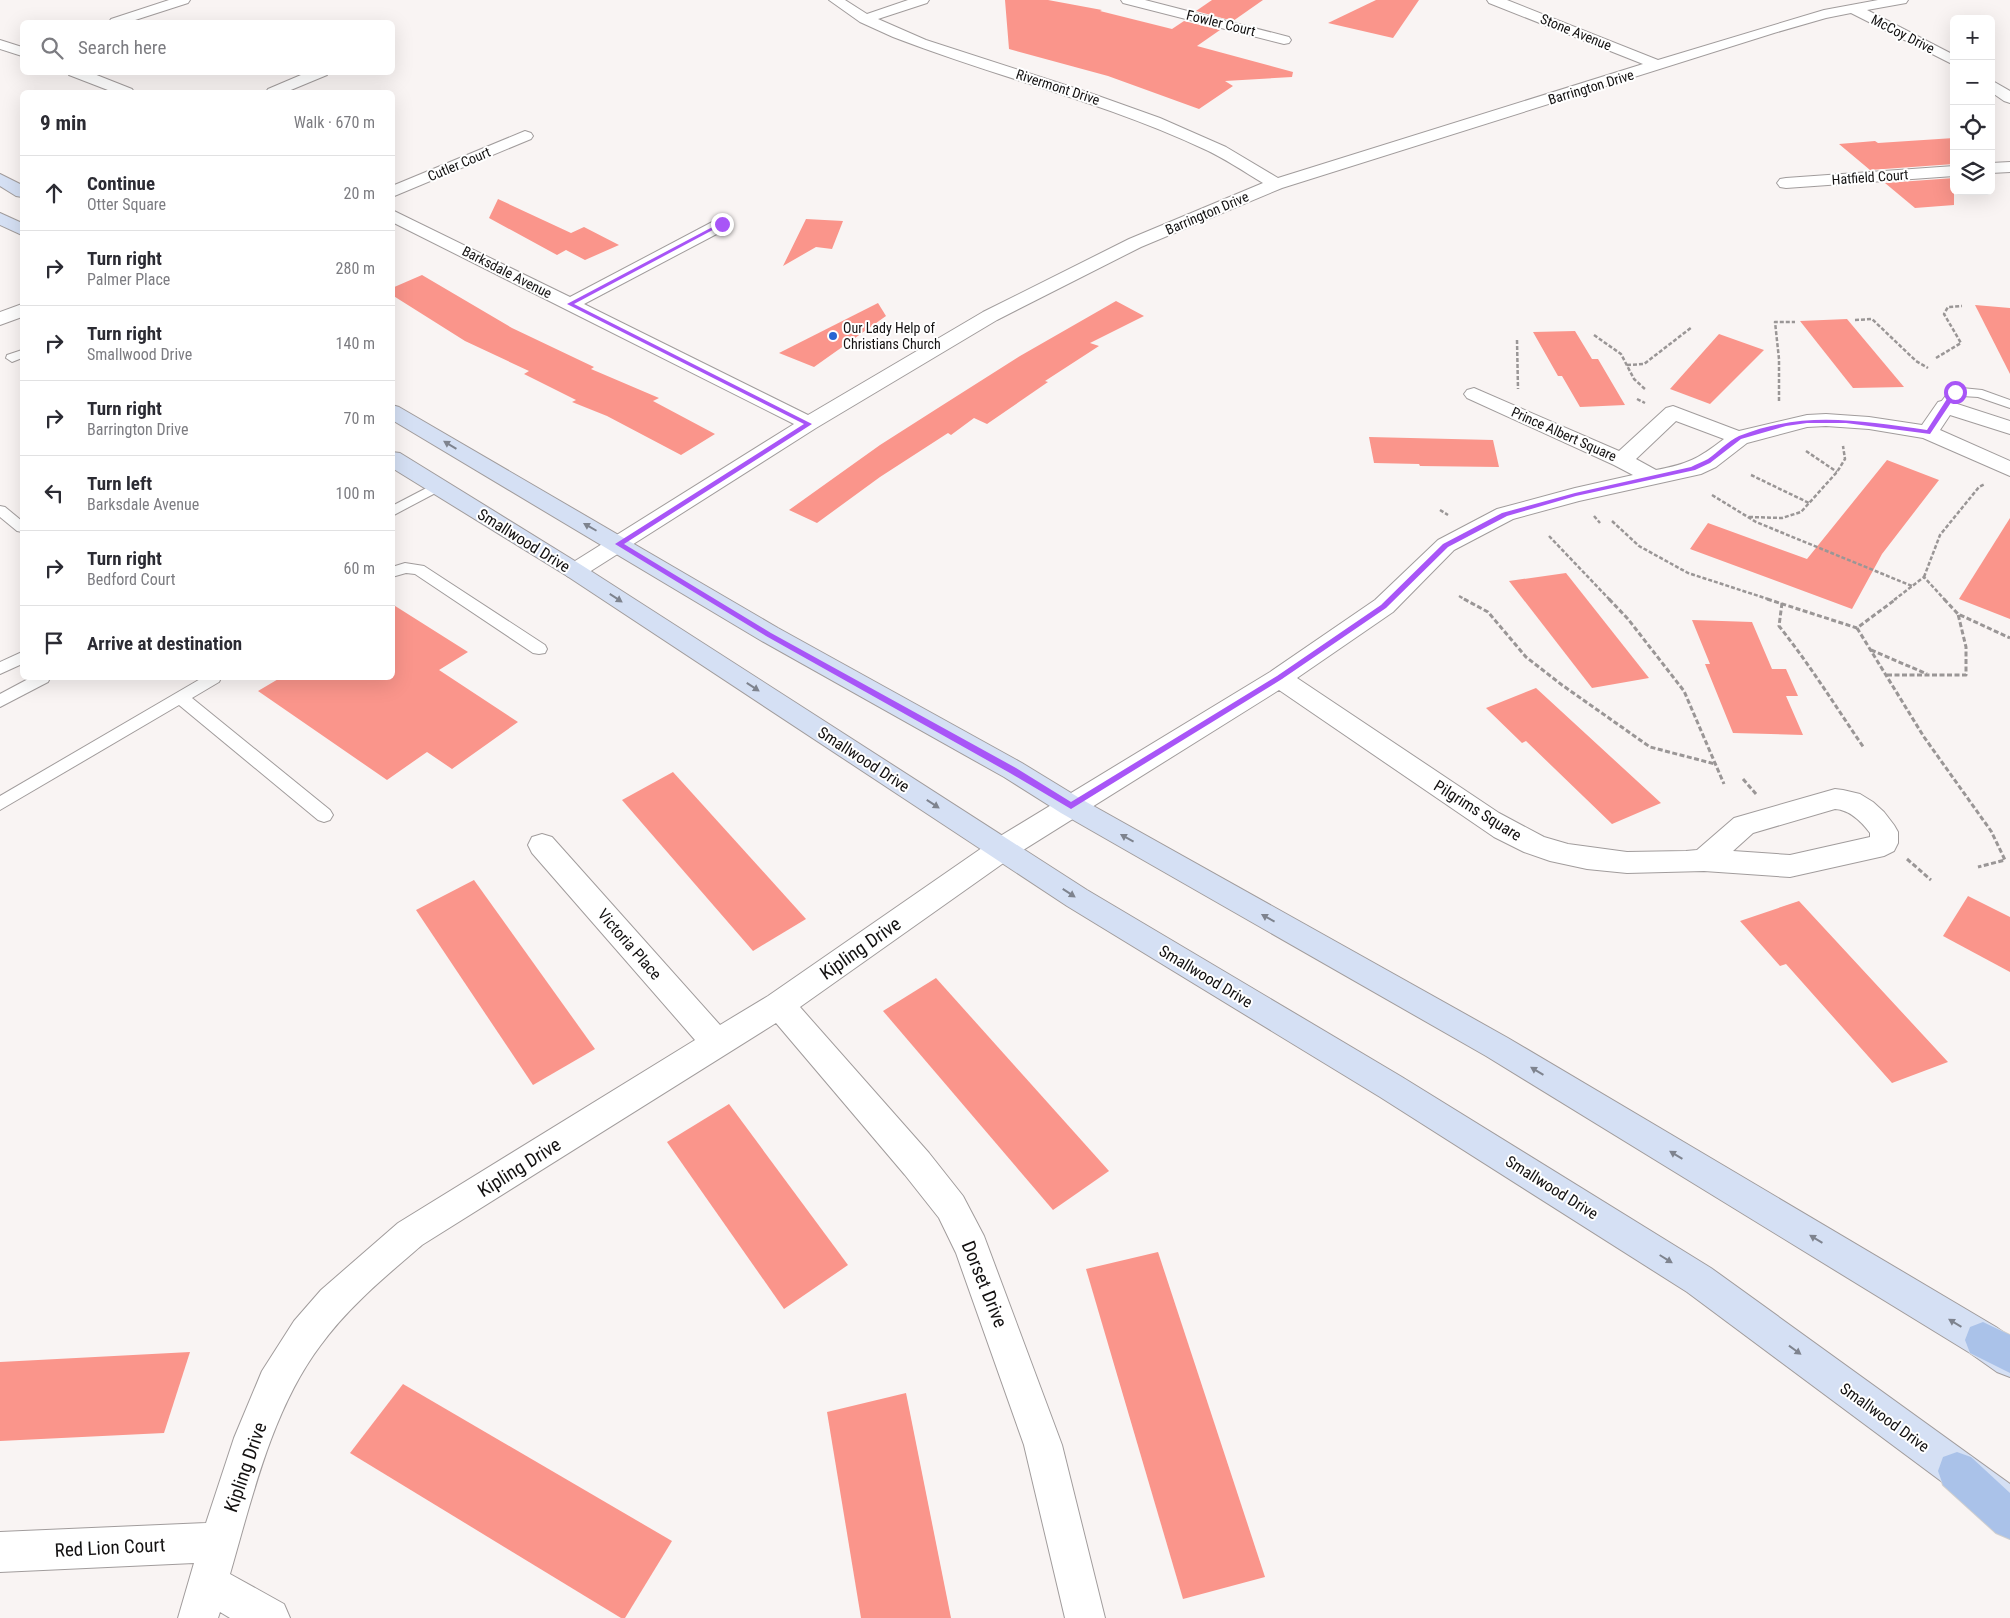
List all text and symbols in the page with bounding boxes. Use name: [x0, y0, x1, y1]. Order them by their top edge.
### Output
street label: Fowler Court: [1185, 7, 1257, 39]
street label: Stone Avenue: [1538, 11, 1614, 54]
street label: McCoy Drive: [1869, 11, 1938, 57]
map controls: [1950, 15, 1995, 195]
button: +: [1950, 15, 1995, 60]
search box: [20, 20, 395, 75]
icon: search: [38, 34, 66, 62]
text: Search here: [78, 36, 166, 59]
button: −: [1950, 60, 1995, 105]
street label: Rivermont Drive: [1014, 66, 1102, 108]
street label: Barrington Drive: [1546, 66, 1636, 108]
button: locate: [1950, 105, 1995, 150]
text: 9 min: [40, 111, 87, 135]
text: Walk · 670 m: [294, 113, 375, 132]
street label: Cutler Court: [425, 144, 493, 184]
button: layers: [1950, 150, 1995, 195]
street label: Hatfield Court: [1831, 166, 1909, 188]
text: Continue: [87, 172, 155, 195]
icon: ahead: [40, 179, 68, 207]
text: 20 m: [343, 184, 375, 203]
street label: Barrington Drive: [1163, 188, 1251, 238]
text: Otter Square: [87, 195, 166, 214]
route end: [711, 213, 734, 236]
street label: Barksdale Avenue: [460, 243, 555, 302]
text: Turn right: [87, 247, 162, 270]
icon: right: [40, 254, 68, 282]
text: 280 m: [336, 259, 375, 278]
text: Palmer Place: [87, 270, 170, 289]
place label: Our Lady Help of Christians Church: [843, 320, 941, 352]
text: Turn right: [87, 322, 162, 345]
icon: right: [40, 329, 68, 357]
marker: Our Lady Help of Christians Church: [827, 330, 839, 342]
text: 140 m: [336, 334, 375, 353]
text: Smallwood Drive: [87, 345, 192, 364]
route start: [1944, 381, 1967, 404]
text: Turn right: [87, 397, 162, 420]
icon: right: [40, 404, 68, 432]
street label: Prince Albert Square: [1509, 404, 1619, 465]
text: 70 m: [343, 409, 375, 428]
text: Barrington Drive: [87, 420, 188, 439]
one-way arrow: [443, 440, 456, 449]
text: Turn left: [87, 472, 152, 495]
icon: left: [40, 479, 68, 507]
text: 100 m: [336, 484, 375, 503]
text: Barksdale Avenue: [87, 495, 199, 514]
street label: Smallwood Drive: [474, 504, 573, 576]
one-way arrow: [583, 523, 596, 532]
text: Turn right: [87, 547, 162, 570]
icon: right: [40, 554, 68, 582]
text: 60 m: [343, 559, 375, 578]
text: Bedford Court: [87, 570, 175, 589]
one-way arrow: [610, 593, 623, 603]
icon: arrive: [40, 629, 68, 657]
text: Arrive at destination: [87, 632, 242, 655]
one-way arrow: [746, 682, 759, 691]
street label: Smallwood Drive: [814, 723, 913, 796]
street label: Pilgrims Square: [1430, 776, 1525, 845]
one-way arrow: [926, 799, 939, 808]
one-way arrow: [1119, 834, 1134, 842]
one-way arrow: [1062, 888, 1075, 898]
street label: Victoria Place: [594, 905, 666, 984]
street label: Kipling Drive: [815, 912, 905, 985]
one-way arrow: [1262, 913, 1275, 922]
street label: Smallwood Drive: [1156, 941, 1256, 1012]
one-way arrow: [1531, 1066, 1544, 1075]
street label: Kipling Drive: [473, 1133, 565, 1202]
one-way arrow: [1670, 1150, 1683, 1159]
street label: Smallwood Drive: [1502, 1151, 1601, 1223]
one-way arrow: [1809, 1234, 1822, 1243]
street label: Dorset Drive: [957, 1237, 1012, 1331]
one-way arrow: [1659, 1254, 1672, 1264]
one-way arrow: [1948, 1318, 1961, 1327]
one-way arrow: [1788, 1345, 1801, 1356]
street label: Smallwood Drive: [1837, 1379, 1933, 1456]
street label: Kipling Drive: [219, 1419, 272, 1515]
street label: Red Lion Court: [54, 1533, 166, 1562]

